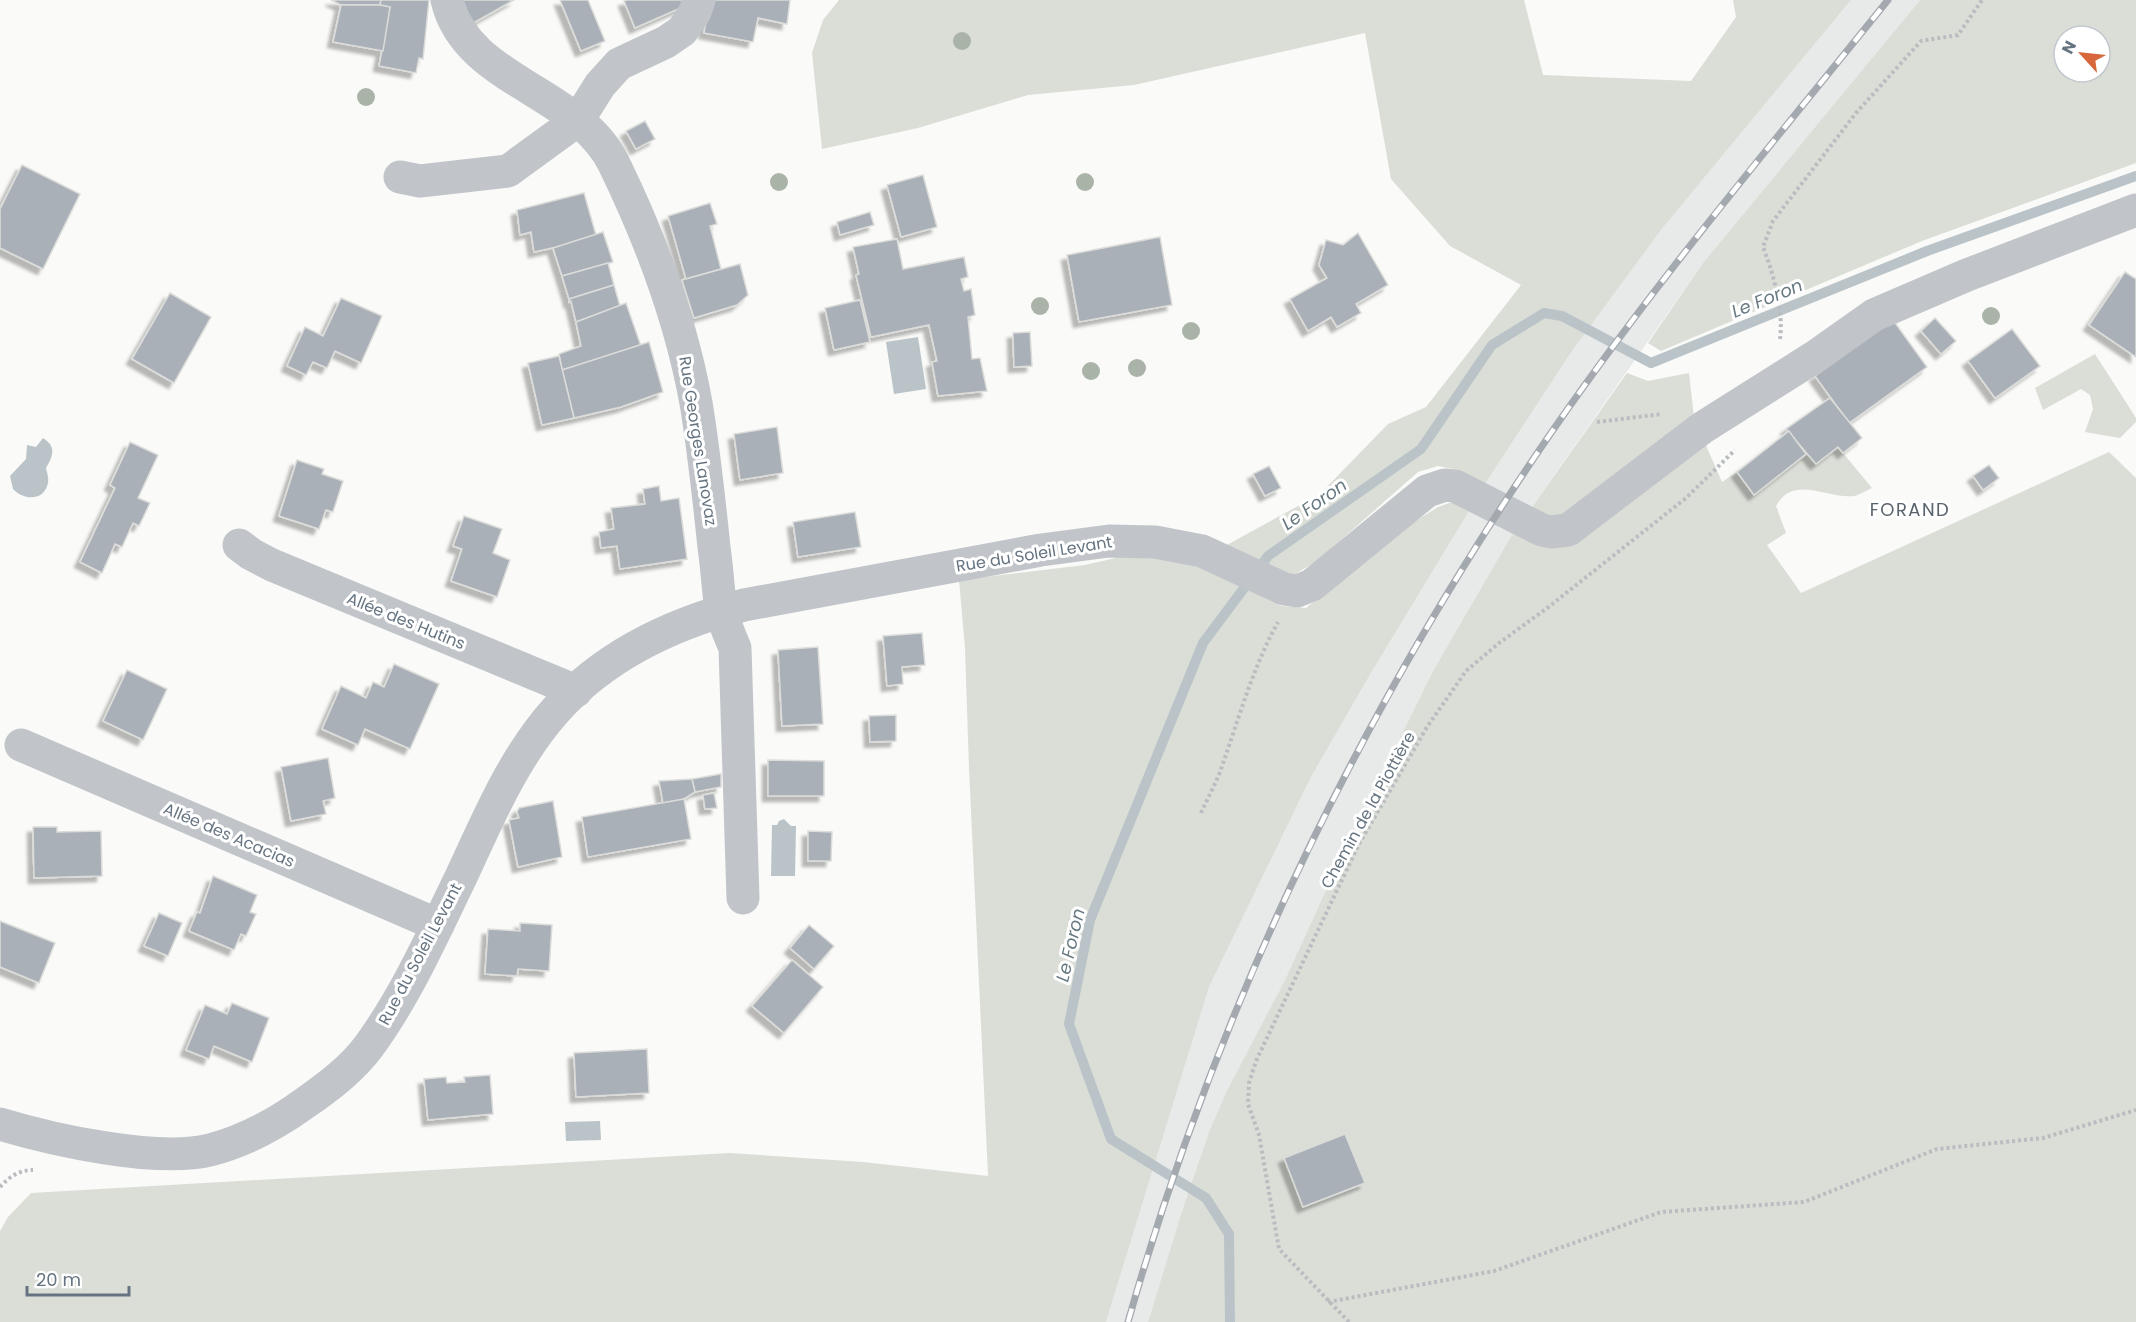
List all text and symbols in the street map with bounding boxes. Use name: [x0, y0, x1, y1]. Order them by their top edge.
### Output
north arrow: [2052, 24, 2112, 84]
text: N: [2056, 37, 2082, 58]
water label: Le Foron: [1728, 272, 1806, 324]
street label: Rue Georges Lanovaz: [673, 355, 723, 527]
water label: Le Foron: [1276, 472, 1352, 536]
district label: FORAND: [1870, 497, 1950, 522]
street label: Rue du Soleil Levant: [954, 530, 1114, 578]
street label: Allée des Hutins: [343, 587, 469, 655]
street label: Chemin de la Piottière: [1315, 727, 1421, 893]
street label: Allée des Acacias: [160, 797, 298, 873]
street label: Rue du Soleil Levant: [373, 879, 467, 1029]
water label: Le Foron: [1049, 906, 1091, 984]
scale bar: [27, 1259, 129, 1297]
text: 20 m: [36, 1267, 81, 1292]

